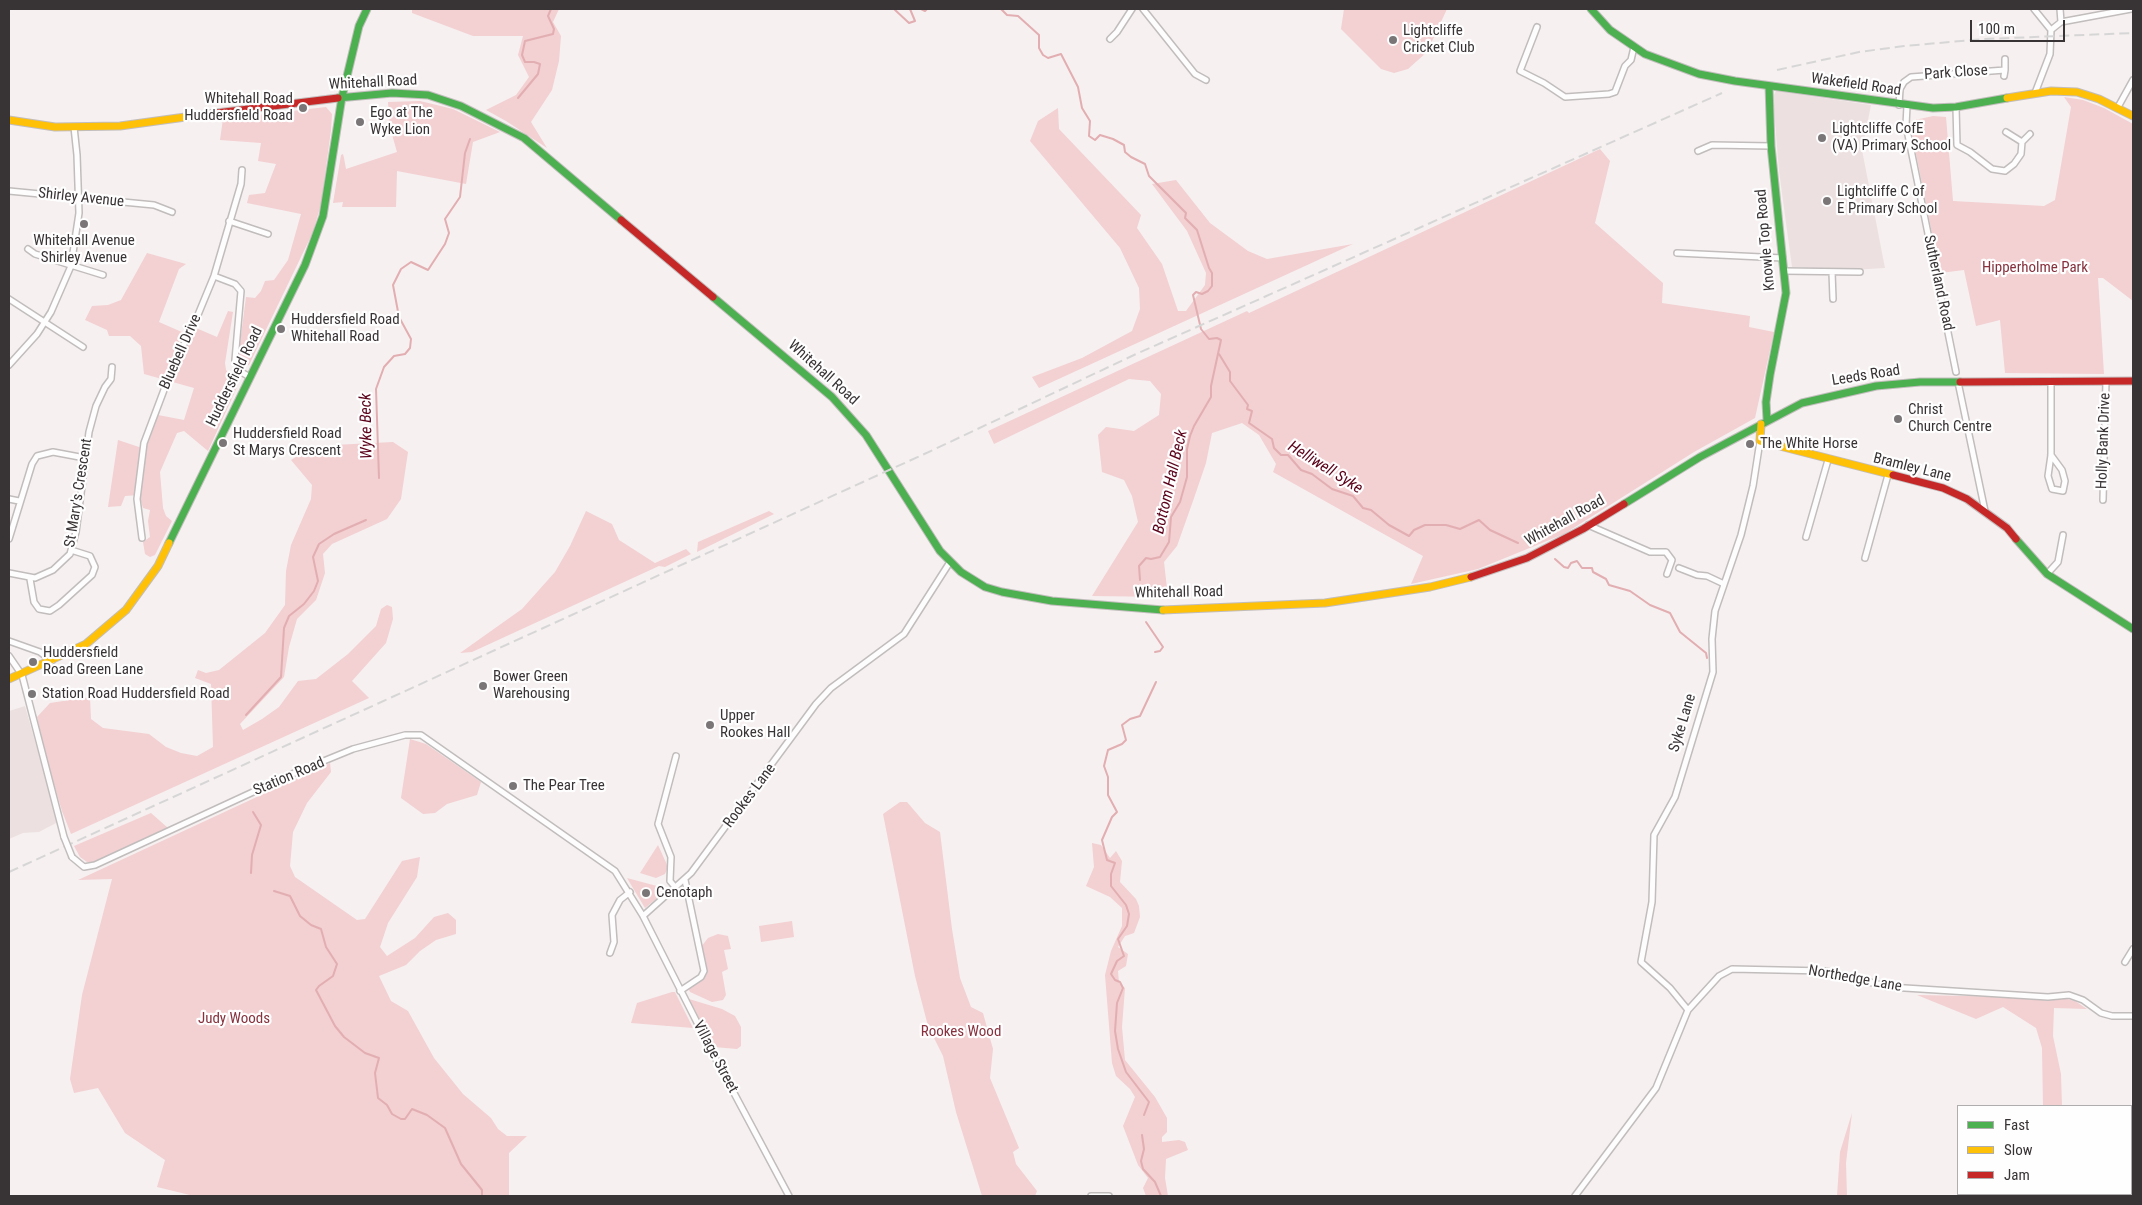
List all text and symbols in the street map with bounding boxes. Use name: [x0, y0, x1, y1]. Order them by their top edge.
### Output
scale bar: [1972, 10, 2067, 42]
text: 100 m: [1978, 20, 2015, 38]
place label: Lightcliffe Cricket Club: [1403, 22, 1475, 57]
marker: Lightcliffe Cricket Club: [1387, 34, 1399, 46]
street label: Park Close: [1924, 62, 1988, 84]
street label: Wakefield Road: [1810, 70, 1902, 100]
street label: Whitehall Road: [328, 72, 418, 94]
place label: Whitehall Road Huddersfield Road: [184, 90, 293, 125]
marker: Whitehall Road Huddersfield Road: [297, 102, 309, 114]
place label: Ego at The Wyke Lion: [370, 104, 433, 139]
marker: Ego at The Wyke Lion: [354, 116, 366, 128]
place label: Lightcliffe CofE (VA) Primary School: [1832, 120, 1951, 155]
marker: Lightcliffe CofE (VA) Primary School: [1816, 132, 1828, 144]
place label: Lightcliffe C of E Primary School: [1837, 183, 1938, 218]
street label: Shirley Avenue: [37, 185, 125, 211]
street label: Knowle Top Road: [1753, 188, 1779, 292]
marker: Lightcliffe C of E Primary School: [1821, 195, 1833, 207]
marker: Whitehall Avenue Shirley Avenue: [78, 218, 90, 230]
place label: Whitehall Avenue Shirley Avenue: [33, 232, 135, 267]
street label: Sutherland Road: [1919, 234, 1957, 332]
park label: Hipperholme Park: [1982, 259, 2088, 277]
place label: Huddersfield Road Whitehall Road: [291, 311, 400, 346]
street label: Bluebell Drive: [156, 312, 206, 392]
marker: Huddersfield Road Whitehall Road: [275, 323, 287, 335]
street label: Huddersfield Road: [203, 324, 267, 430]
street label: Whitehall Road: [784, 337, 862, 409]
street label: Leeds Road: [1830, 362, 1902, 390]
water label: Wyke Beck: [357, 393, 377, 459]
street label: Holly Bank Drive: [2093, 393, 2115, 489]
place label: Christ Church Centre: [1908, 401, 1992, 436]
marker: Christ Church Centre: [1892, 413, 1904, 425]
place label: Huddersfield Road St Marys Crescent: [233, 425, 342, 460]
water label: Bottom Hall Beck: [1150, 428, 1192, 536]
place label: The White Horse: [1760, 435, 1858, 453]
street label: St Mary's Crescent: [62, 437, 96, 549]
marker: Huddersfield Road St Marys Crescent: [217, 437, 229, 449]
water label: Helliwell Syke: [1284, 438, 1366, 498]
marker: The White Horse: [1744, 438, 1756, 450]
street label: Bramley Lane: [1871, 450, 1953, 486]
street label: Whitehall Road: [1522, 492, 1608, 550]
street label: Whitehall Road: [1135, 583, 1223, 603]
place label: Huddersfield Road Green Lane: [43, 644, 143, 679]
marker: Huddersfield Road Green Lane: [27, 656, 39, 668]
place label: Bower Green Warehousing: [493, 668, 570, 703]
marker: Bower Green Warehousing: [477, 680, 489, 692]
place label: Station Road Huddersfield Road: [42, 685, 230, 703]
marker: Station Road Huddersfield Road: [26, 688, 38, 700]
street label: Syke Lane: [1666, 692, 1700, 754]
place label: Upper Rookes Hall: [720, 707, 790, 742]
marker: Upper Rookes Hall: [704, 719, 716, 731]
street label: Station Road: [251, 754, 327, 800]
street label: Rookes Lane: [720, 760, 780, 832]
place label: The Pear Tree: [523, 777, 605, 795]
marker: The Pear Tree: [507, 780, 519, 792]
place label: Cenotaph: [656, 884, 713, 902]
marker: Cenotaph: [640, 887, 652, 899]
street label: Northedge Lane: [1807, 962, 1903, 996]
park label: Judy Woods: [198, 1010, 270, 1028]
street label: Village Street: [689, 1018, 741, 1096]
park label: Rookes Wood: [921, 1023, 1001, 1041]
legend: [1957, 1105, 2132, 1195]
text: Fast: [2004, 1116, 2029, 1134]
text: Slow: [2004, 1141, 2033, 1159]
text: Jam: [2004, 1166, 2030, 1184]

